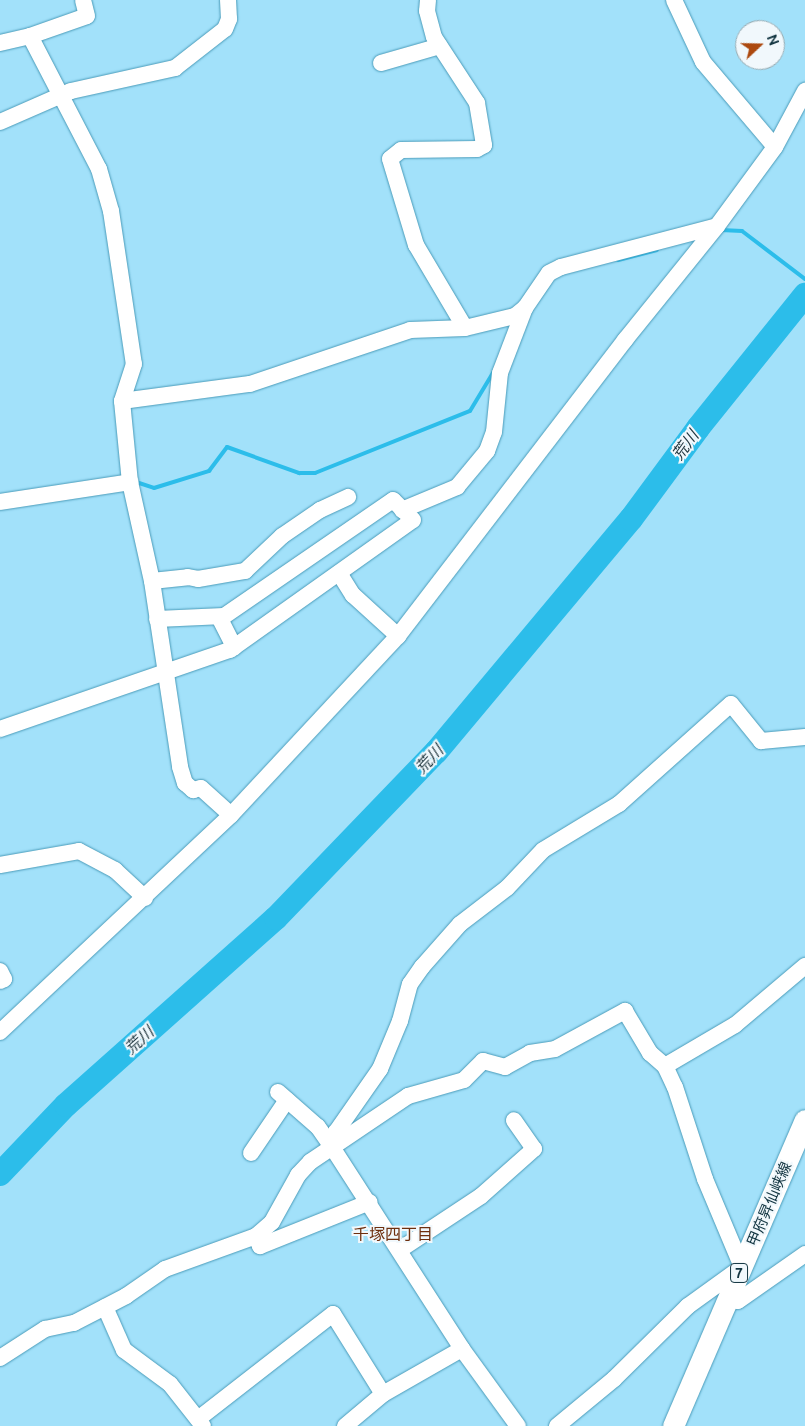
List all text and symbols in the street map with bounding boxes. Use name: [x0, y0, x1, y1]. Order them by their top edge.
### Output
north arrow: [735, 20, 785, 70]
text: N: [764, 32, 782, 48]
water label: 荒川: [668, 426, 702, 464]
water label: 荒川: [411, 741, 447, 777]
water label: 荒川: [121, 1022, 157, 1058]
street label: 甲府昇仙峡線: [743, 1159, 795, 1249]
district label: 千塚四丁目: [353, 1224, 433, 1244]
road number: 7: [729, 1262, 749, 1284]

